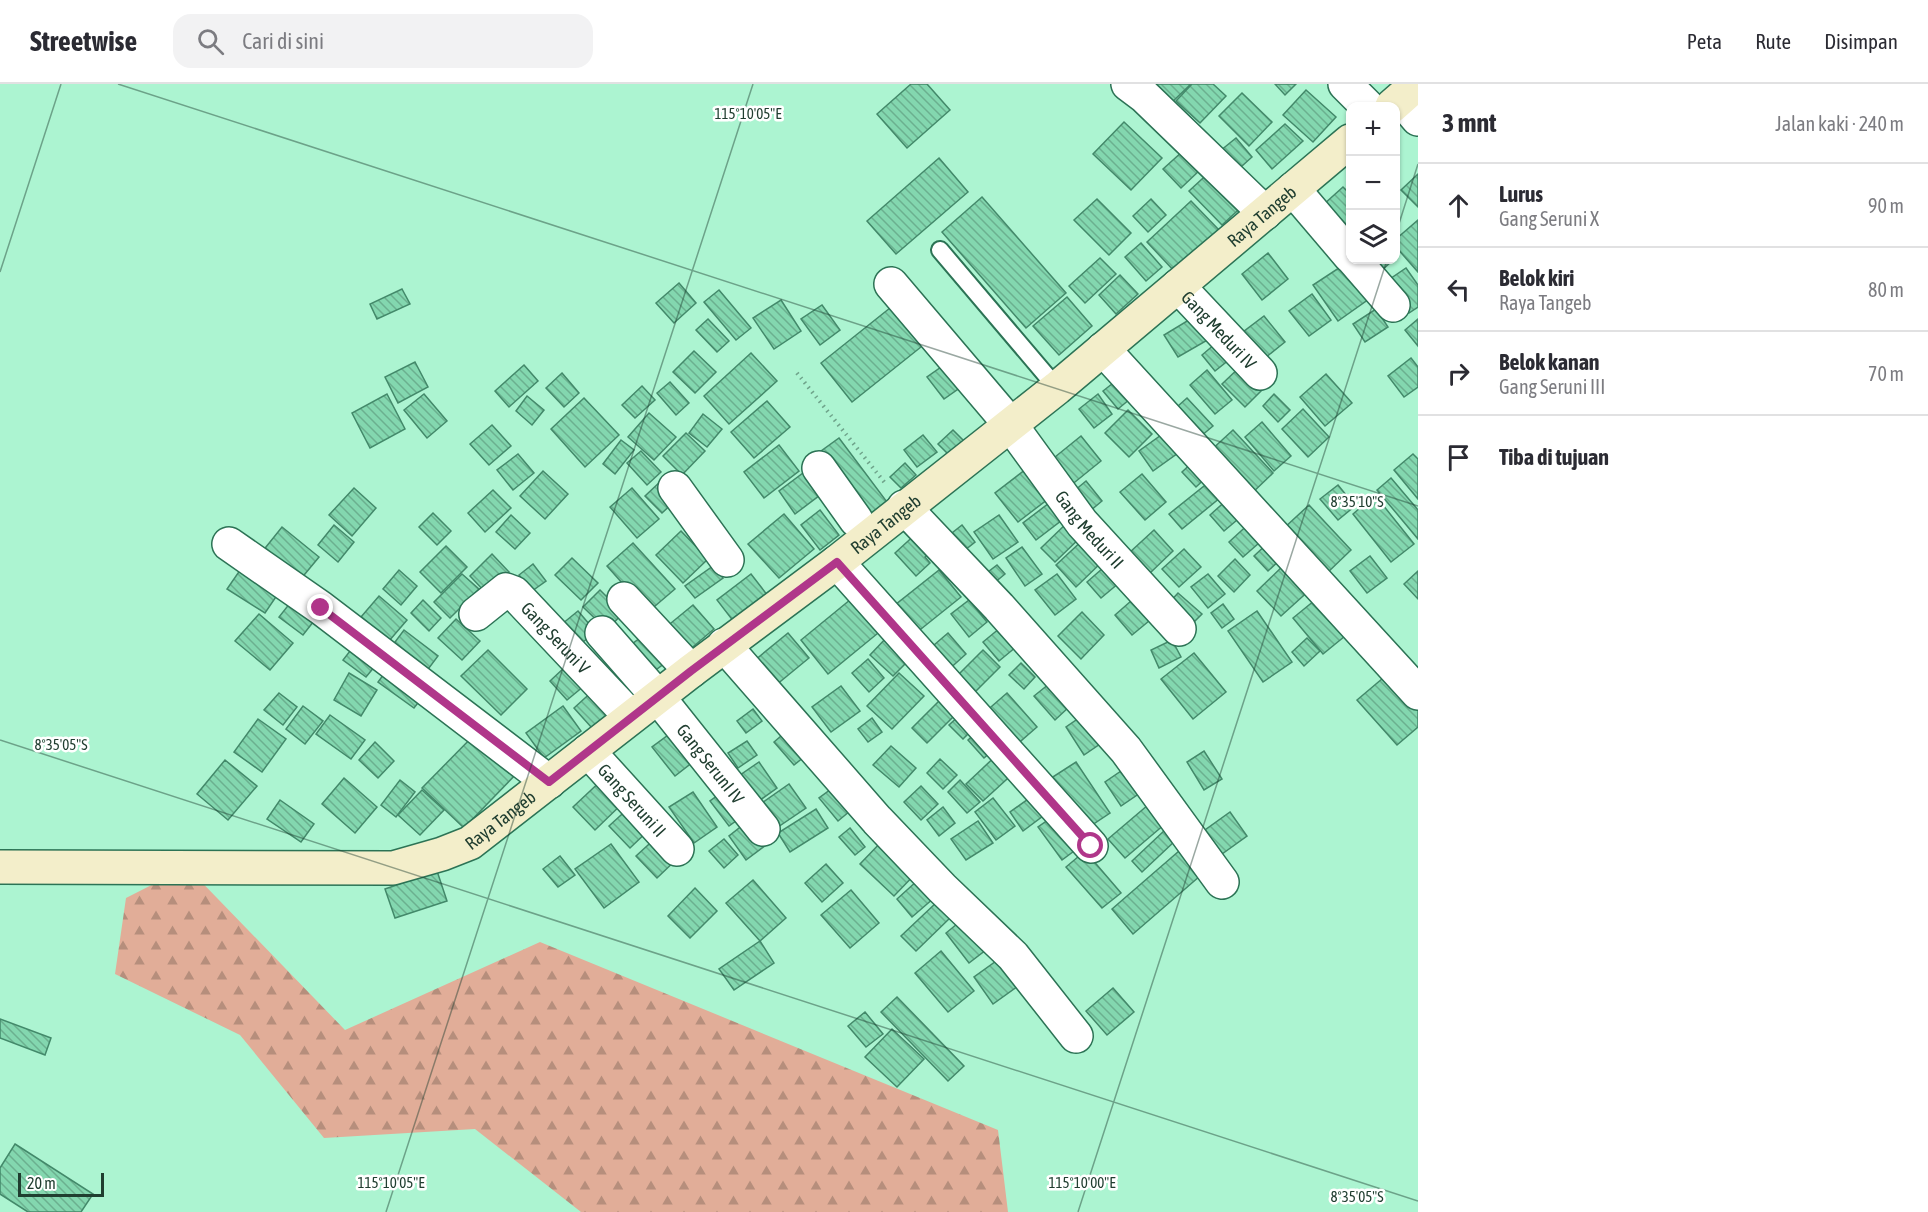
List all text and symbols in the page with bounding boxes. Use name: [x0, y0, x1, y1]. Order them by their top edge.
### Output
search box: [173, 14, 593, 68]
text: Streetwise: [30, 25, 137, 57]
icon: search: [194, 25, 227, 58]
text: Cari di sini: [242, 28, 324, 54]
text: Peta: [1687, 29, 1722, 53]
text: Rute: [1755, 29, 1791, 53]
text: Disimpan: [1824, 29, 1898, 53]
map controls: [1346, 102, 1400, 264]
button: +: [1346, 102, 1400, 156]
text: 115°10'05"E: [714, 105, 782, 122]
text: 3 mnt: [1442, 108, 1497, 138]
text: Jalan kaki · 240 m: [1775, 112, 1904, 135]
button: −: [1346, 156, 1400, 210]
street label: Raya Tangeb: [1223, 181, 1300, 251]
text: Lurus: [1499, 181, 1543, 207]
icon: ahead: [1442, 189, 1475, 222]
text: 90 m: [1868, 194, 1904, 217]
text: Gang Seruni X: [1499, 207, 1599, 230]
button: layers: [1346, 210, 1400, 264]
text: Belok kiri: [1499, 265, 1574, 291]
icon: left: [1442, 273, 1475, 306]
text: 80 m: [1868, 278, 1904, 301]
street label: Gang Meduri IV: [1177, 286, 1261, 373]
text: Raya Tangeb: [1499, 291, 1592, 314]
text: Belok kanan: [1499, 349, 1600, 375]
icon: right: [1442, 357, 1475, 390]
text: 70 m: [1868, 362, 1904, 385]
text: Gang Seruni III: [1499, 375, 1605, 398]
icon: arrive: [1442, 441, 1475, 474]
text: Tiba di tujuan: [1499, 444, 1609, 470]
street label: Gang Meduri II: [1051, 486, 1129, 573]
street label: Raya Tangeb: [846, 490, 925, 558]
text: 8°35'10"S: [1330, 493, 1384, 510]
route end: [307, 594, 333, 620]
street label: Gang Seruni V: [517, 597, 595, 678]
street label: Gang SerunI IV: [673, 719, 749, 808]
text: 8°35'05"S: [34, 736, 88, 753]
street label: Gang Seruni II: [594, 759, 671, 841]
street label: Raya Tangeb: [461, 786, 539, 854]
route start: [1077, 832, 1103, 858]
scale bar: [18, 1170, 104, 1198]
text: 20 m: [27, 1174, 56, 1192]
text: 115°10'05"E: [357, 1174, 425, 1191]
text: 115°10'00"E: [1048, 1174, 1116, 1191]
text: 8°35'05"S: [1330, 1188, 1384, 1205]

